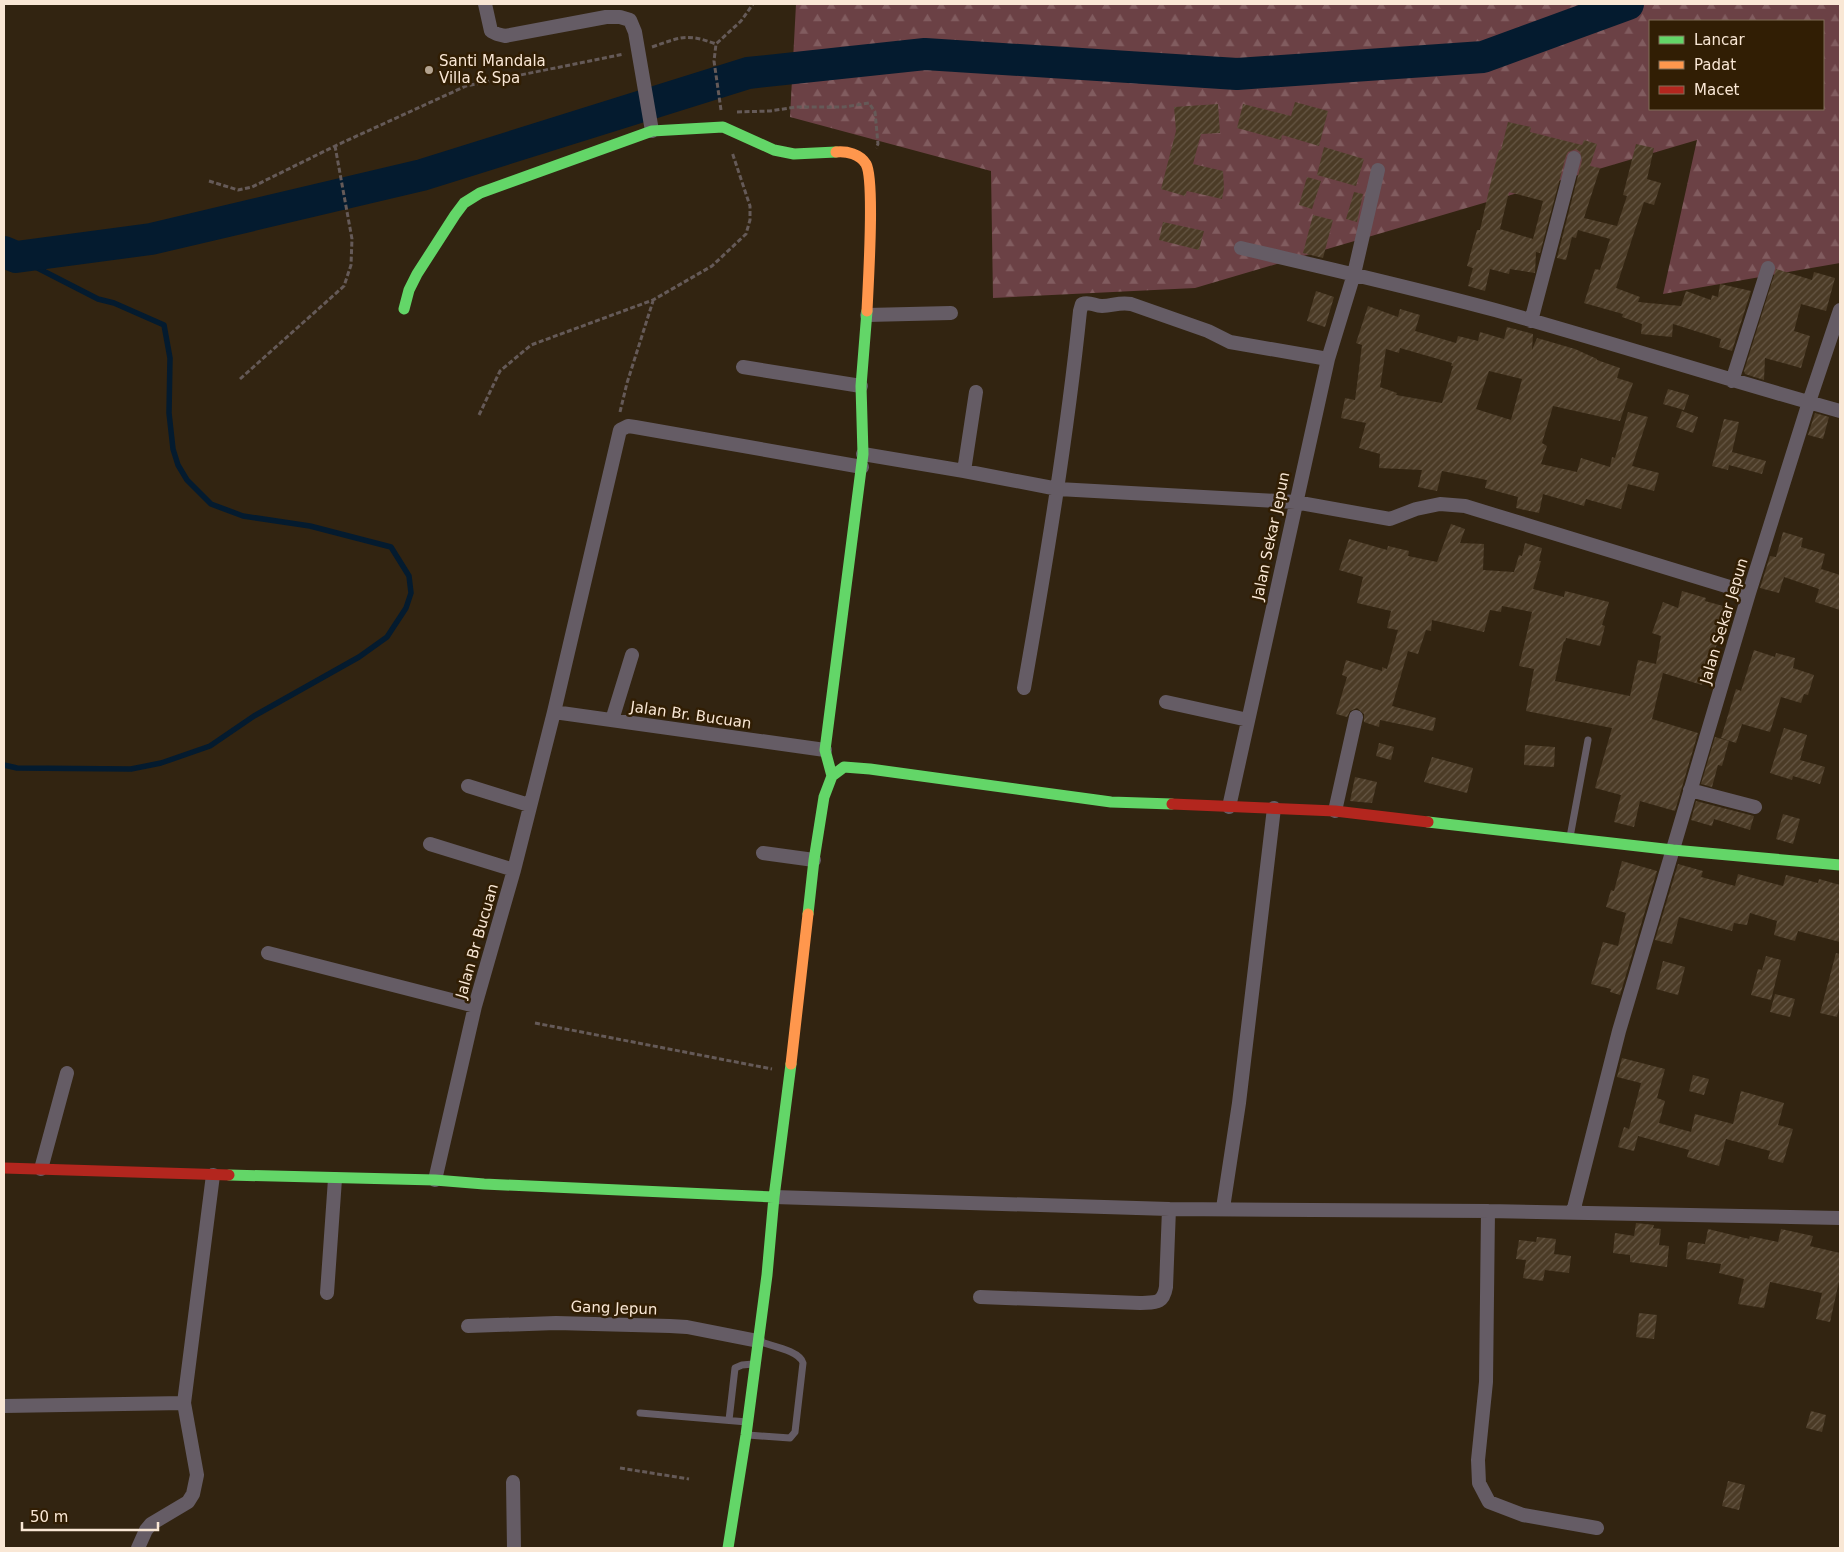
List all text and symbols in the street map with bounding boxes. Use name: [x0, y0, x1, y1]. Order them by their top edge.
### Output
legend: [1649, 20, 1824, 110]
text: Lancar: [1694, 31, 1745, 49]
place label: Santi Mandala Villa & Spa: [439, 52, 546, 87]
text: Padat: [1694, 56, 1736, 74]
marker: Santi Mandala Villa & Spa: [423, 64, 435, 76]
text: Macet: [1694, 81, 1740, 99]
street label: Jalan Sekar Jepun: [1248, 470, 1293, 603]
street label: Jalan Sekar Jepun: [1696, 556, 1752, 687]
street label: Jalan Br. Bucuan: [628, 697, 753, 732]
street label: Jalan Br Bucuan: [452, 881, 502, 1002]
street label: Gang Jepun: [570, 1297, 658, 1319]
scale bar: [22, 1500, 159, 1532]
text: 50 m: [30, 1508, 68, 1526]

